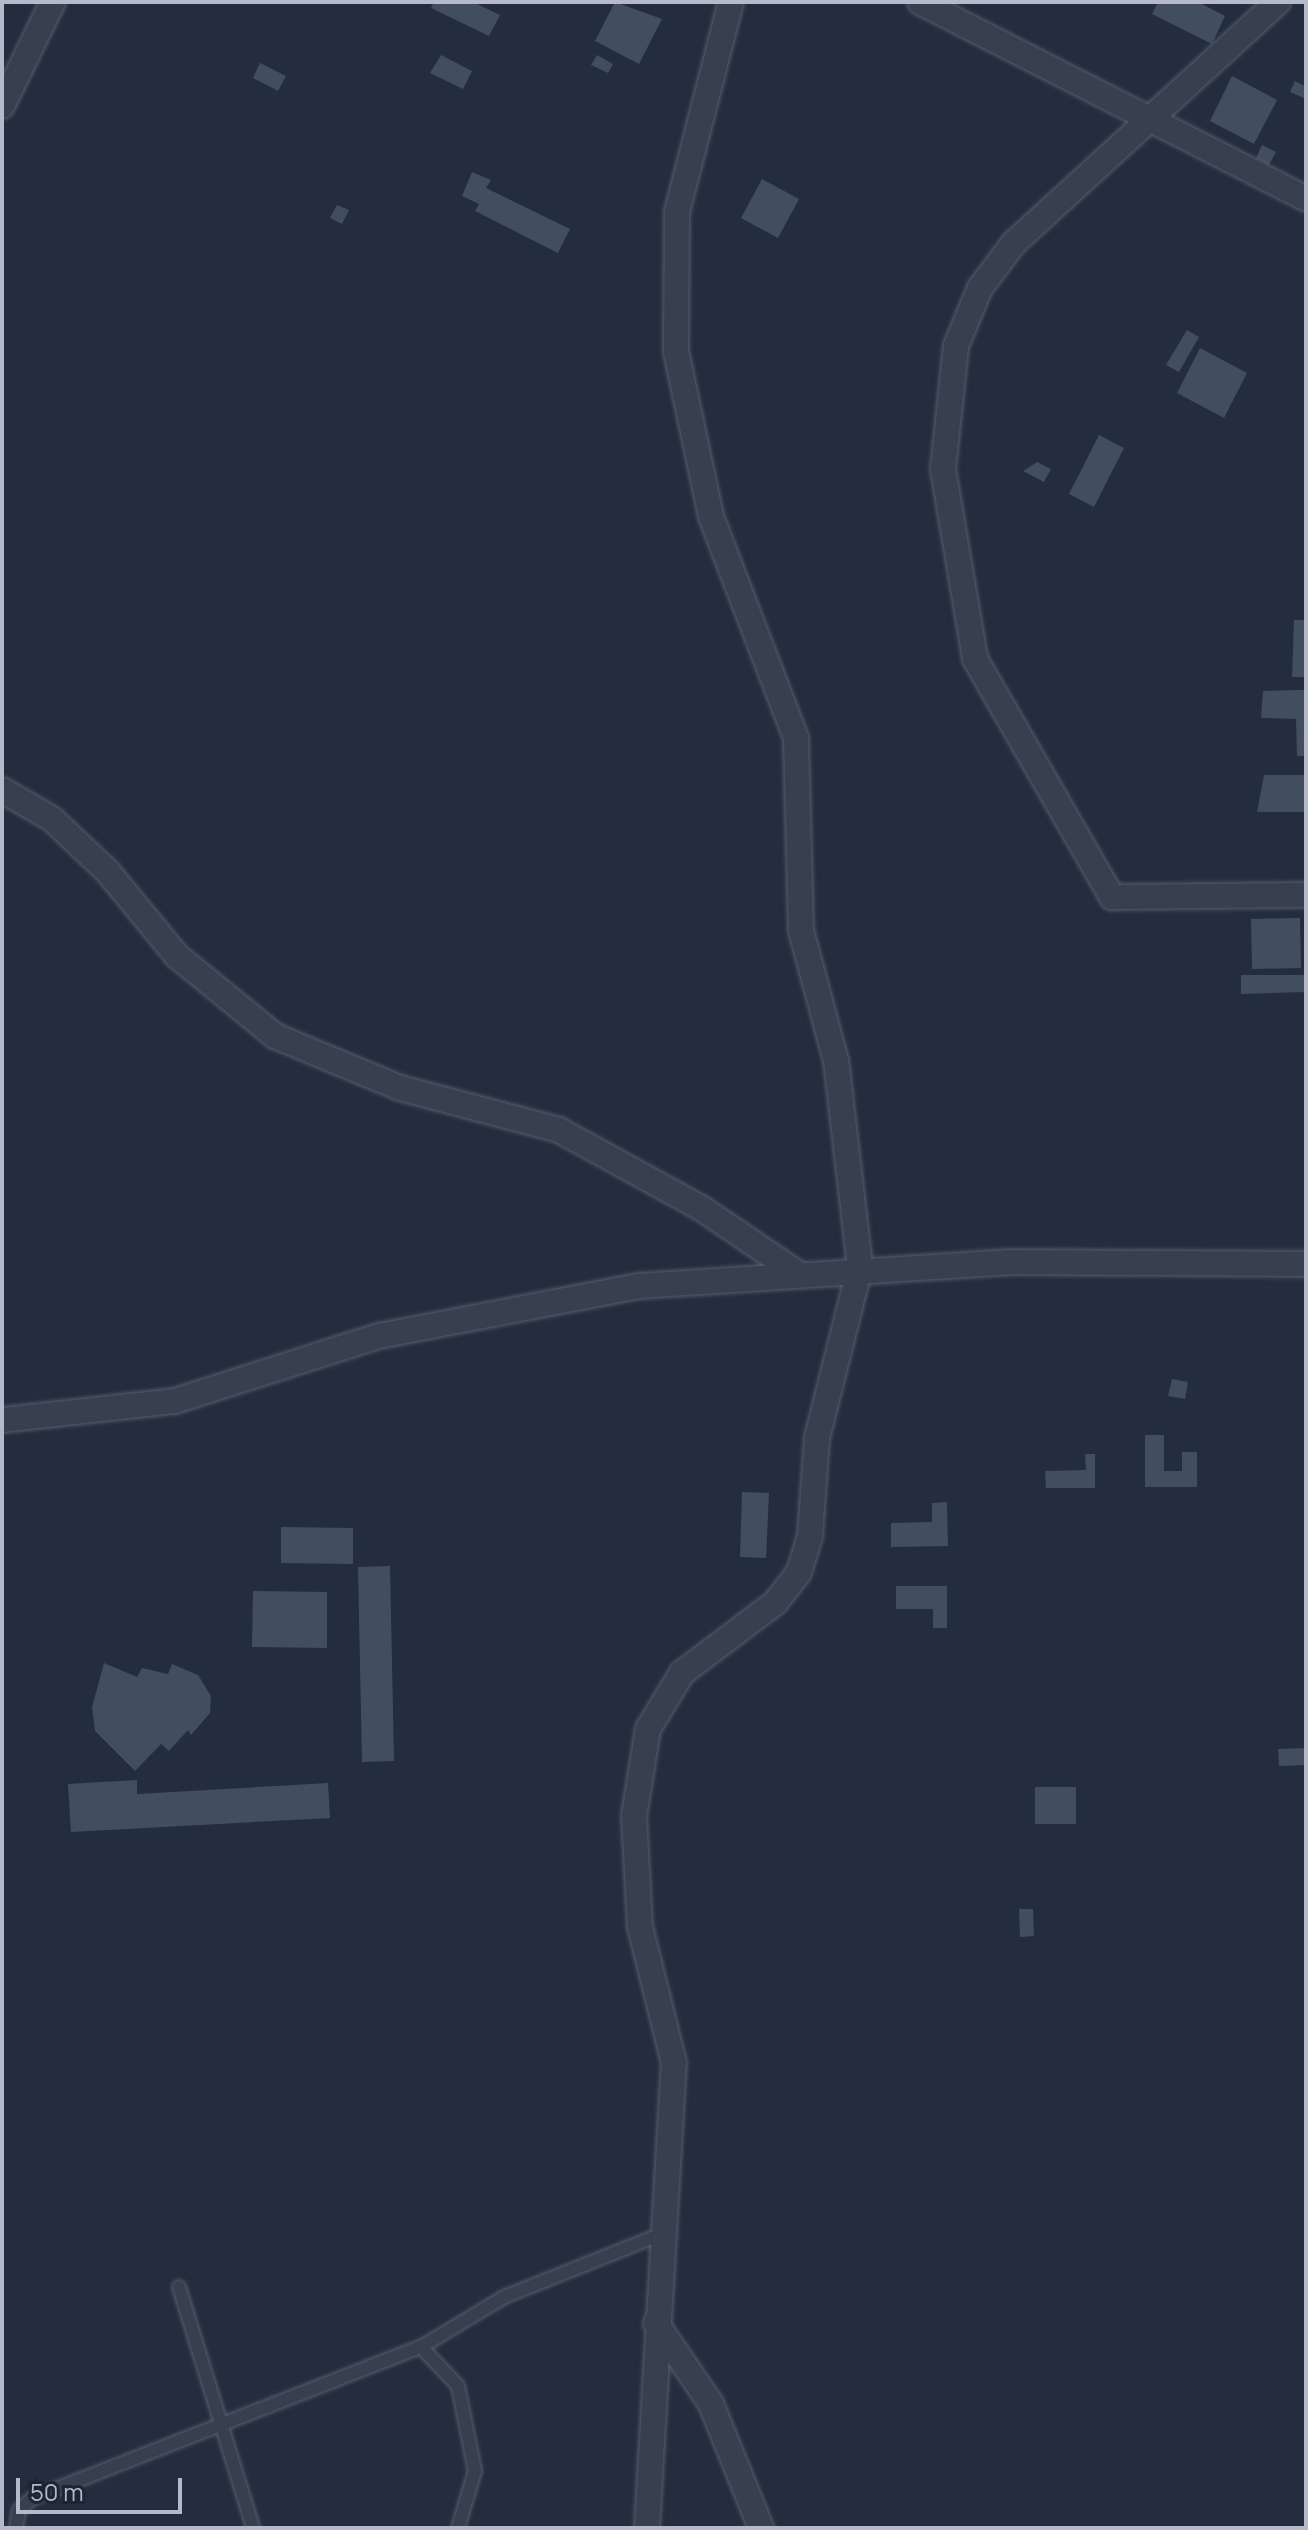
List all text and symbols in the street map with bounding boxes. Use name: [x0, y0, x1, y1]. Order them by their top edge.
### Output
scale bar: [20, 2462, 186, 2512]
text: 50 m: [30, 2475, 84, 2508]

